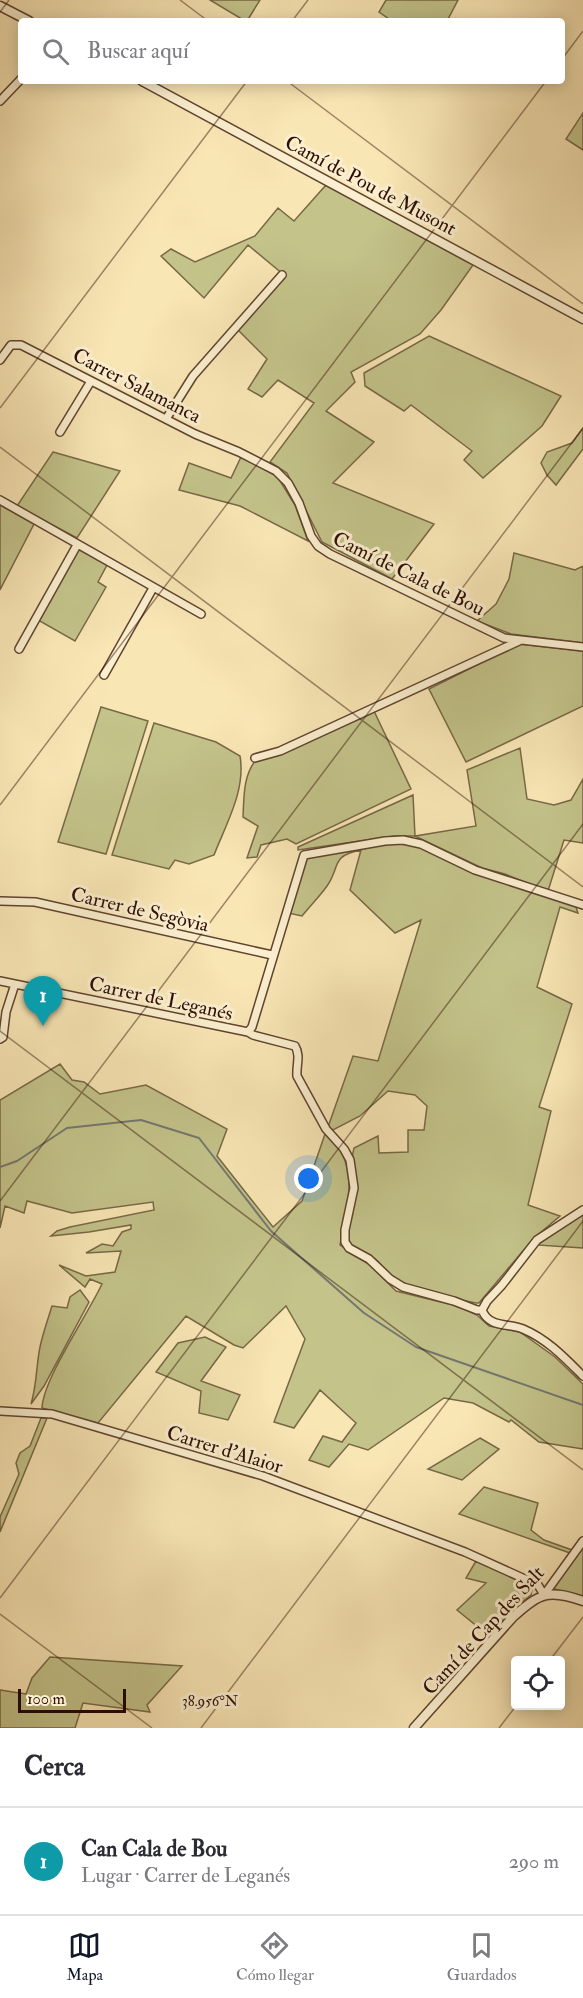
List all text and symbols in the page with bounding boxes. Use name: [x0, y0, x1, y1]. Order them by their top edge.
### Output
search box: [18, 18, 565, 84]
icon: search: [39, 35, 72, 68]
text: Buscar aquí: [87, 37, 189, 65]
street label: Camí de Pou de Musont: [281, 130, 461, 241]
street label: Carrer Salamanca: [68, 342, 206, 429]
street label: Camí de Cala de Bou: [329, 526, 489, 621]
street label: Carrer de Segòvia: [68, 881, 212, 938]
street label: Carrer de Leganés: [87, 971, 235, 1026]
pin: 1: [24, 976, 63, 1026]
your location: [294, 1164, 323, 1193]
street label: Carrer d'Alaior: [164, 1420, 287, 1479]
street label: Camí de Cap des Salt: [417, 1560, 551, 1701]
map controls: [511, 1656, 565, 1710]
button: locate: [511, 1656, 565, 1710]
scale bar: [18, 1686, 126, 1714]
text: 100 m: [27, 1689, 65, 1709]
text: 38.956°N: [182, 1692, 239, 1711]
text: Cerca: [24, 1751, 85, 1783]
text: Can Cala de Bou: [81, 1835, 227, 1863]
text: 1: [40, 1849, 47, 1874]
text: 290 m: [509, 1849, 559, 1874]
text: Lugar · Carrer de Leganés: [81, 1863, 290, 1888]
tab: Mapa: [66, 1929, 103, 1985]
tab: Cómo llegar: [236, 1929, 314, 1985]
tab: Guardados: [447, 1929, 517, 1985]

